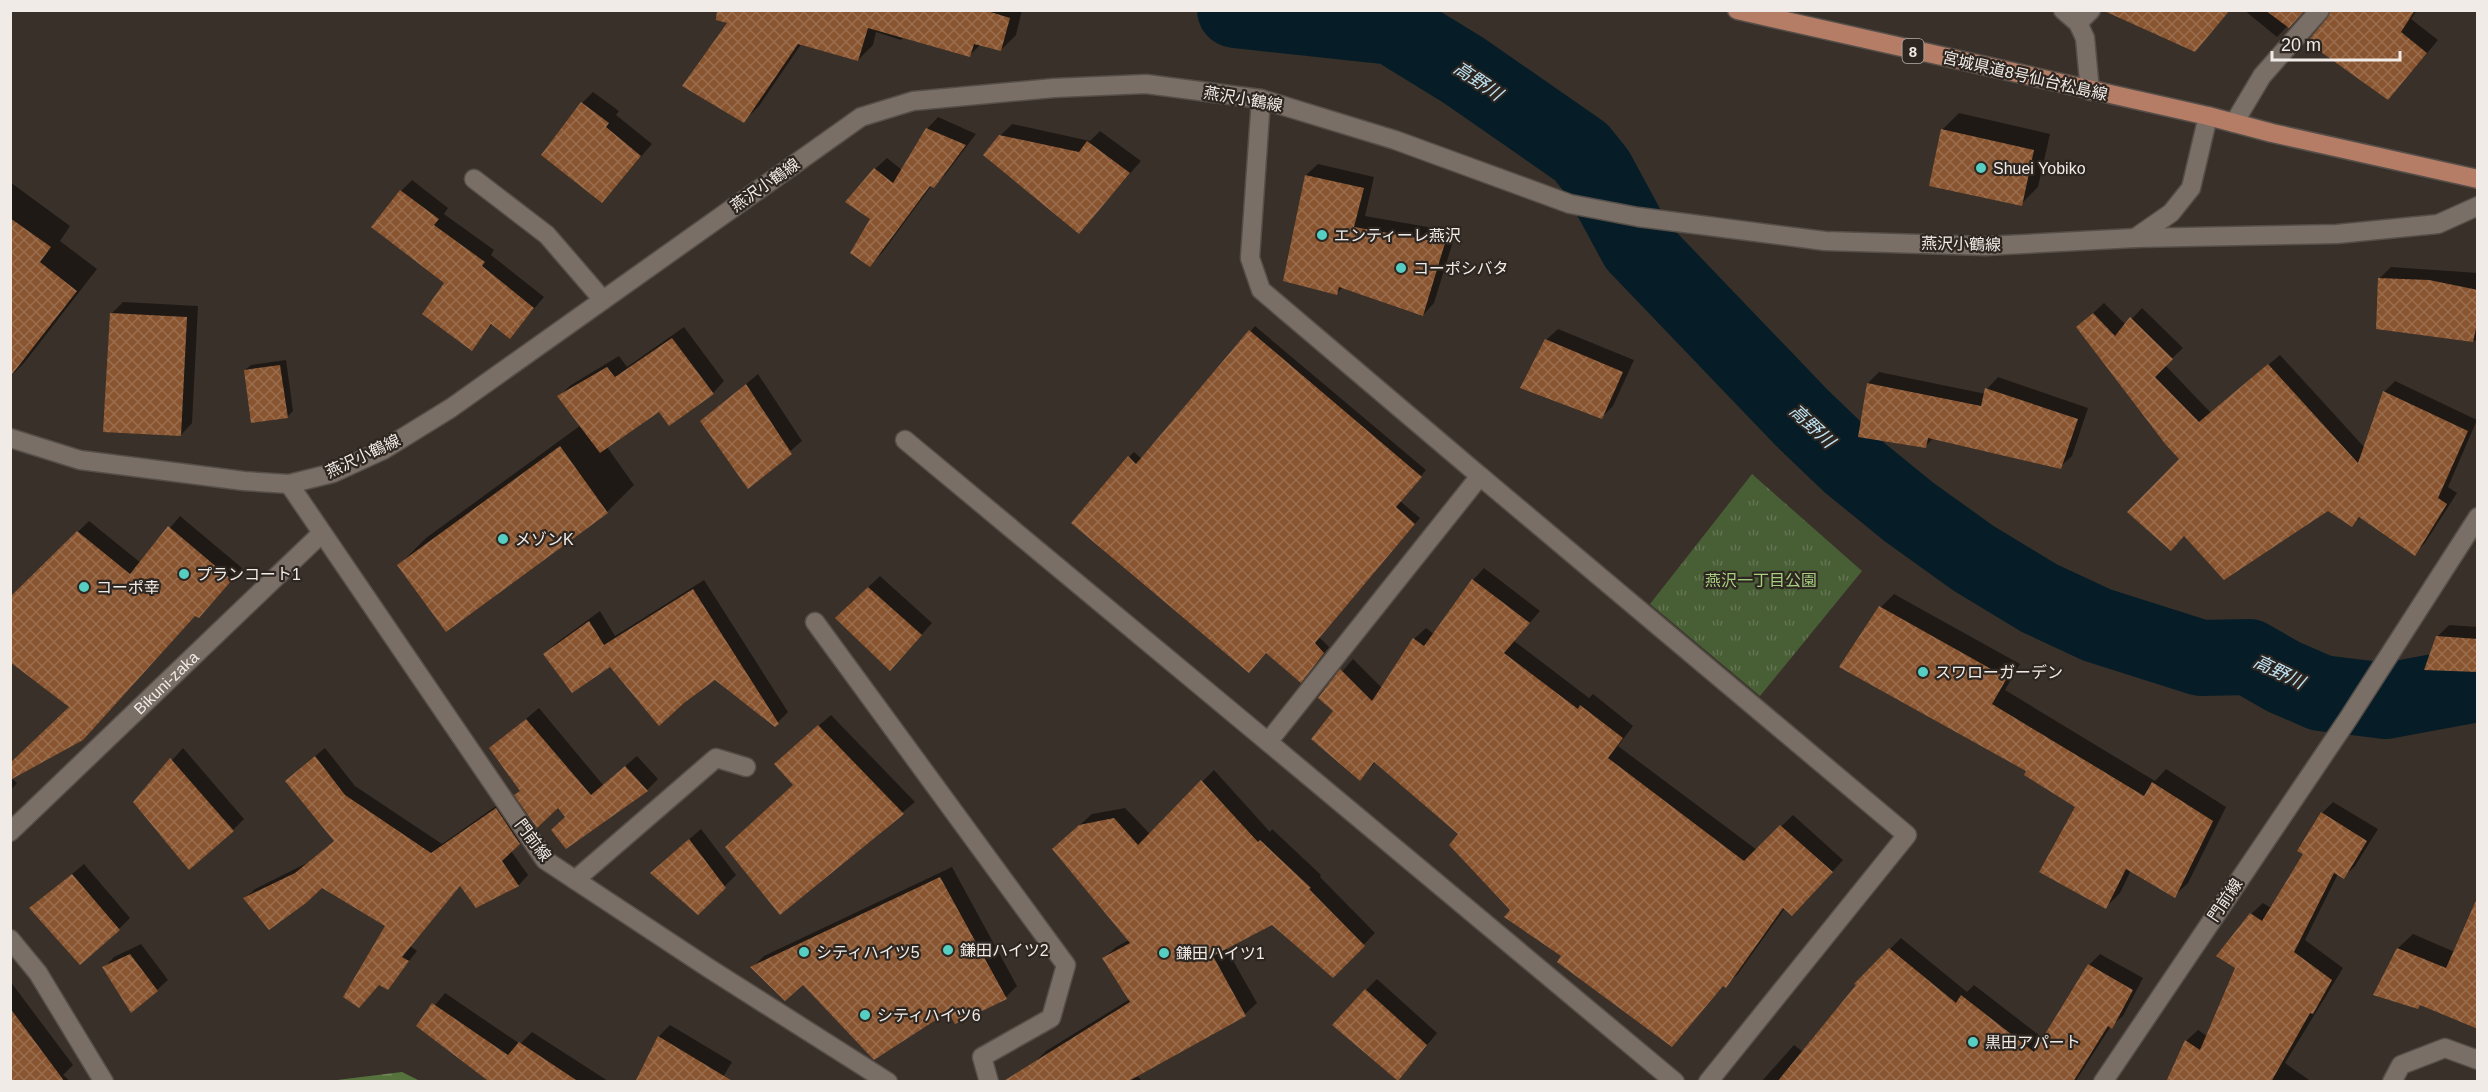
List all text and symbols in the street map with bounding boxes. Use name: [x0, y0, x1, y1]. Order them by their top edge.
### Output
scale bar: [2272, 24, 2400, 62]
text: 20 m: [2281, 35, 2321, 55]
road number: 8: [1902, 39, 1924, 63]
street label: 宮城県道8号仙台松島線: [1941, 49, 2109, 103]
water label: 高野川: [1450, 58, 1508, 106]
street label: 燕沢小鶴線: [1202, 84, 1284, 114]
street label: 燕沢小鶴線: [727, 155, 803, 215]
place label: Shuei Yobiko: [1993, 160, 2086, 177]
marker: Shuei Yobiko: [1974, 161, 1988, 175]
place label: エンティーレ燕沢: [1334, 227, 1461, 244]
marker: エンティーレ燕沢: [1315, 228, 1329, 242]
street label: 燕沢小鶴線: [1921, 235, 2001, 253]
place label: コーポシバタ: [1413, 260, 1509, 277]
marker: コーポシバタ: [1394, 261, 1408, 275]
water label: 高野川: [1785, 400, 1840, 453]
street label: 燕沢小鶴線: [323, 431, 403, 481]
place label: メゾンK: [515, 531, 574, 548]
marker: メゾンK: [496, 532, 510, 546]
place label: プランコート1: [196, 566, 301, 583]
marker: プランコート1: [177, 567, 191, 581]
park label: 燕沢一丁目公園: [1705, 572, 1817, 589]
place label: コーポ幸: [96, 579, 160, 596]
marker: コーポ幸: [77, 580, 91, 594]
street label: Bikuni-zaka: [130, 648, 202, 717]
water label: 高野川: [2250, 651, 2309, 694]
place label: スワローガーデン: [1935, 664, 2063, 681]
marker: スワローガーデン: [1916, 665, 1930, 679]
street label: 門前線: [512, 816, 554, 864]
street label: 門前線: [2205, 875, 2245, 925]
place label: 鎌田ハイツ2: [960, 942, 1049, 959]
marker: 鎌田ハイツ2: [941, 943, 955, 957]
place label: シティハイツ5: [816, 944, 920, 961]
marker: シティハイツ5: [797, 945, 811, 959]
place label: 鎌田ハイツ1: [1176, 945, 1265, 962]
marker: 鎌田ハイツ1: [1157, 946, 1171, 960]
place label: シティハイツ6: [877, 1007, 981, 1024]
marker: シティハイツ6: [858, 1008, 872, 1022]
place label: 黒田アパート: [1985, 1034, 2081, 1051]
marker: 黒田アパート: [1966, 1035, 1980, 1049]

